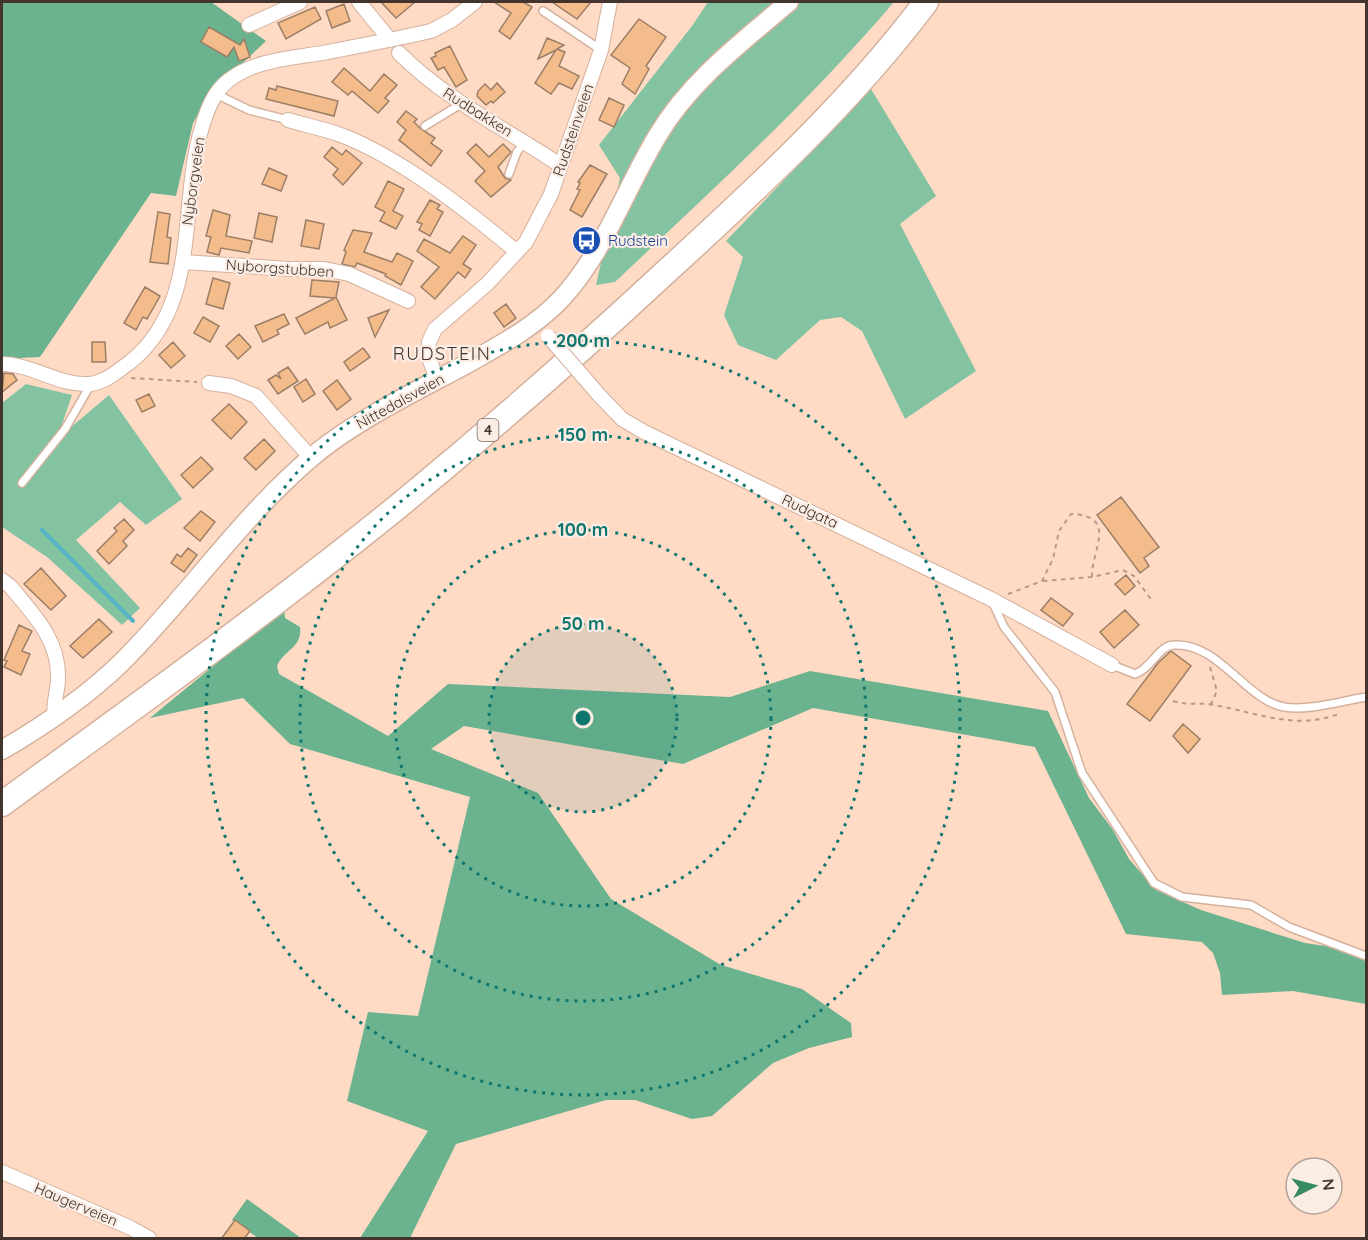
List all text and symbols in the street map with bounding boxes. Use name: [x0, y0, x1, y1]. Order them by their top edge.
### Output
street label: Rudsteinveien: [548, 81, 598, 179]
street label: Rudbakken: [440, 83, 516, 141]
street label: Nyborgveien: [177, 136, 209, 226]
bus stop icon: Rudstein: [571, 224, 603, 256]
place label: Rudstein: [608, 231, 668, 250]
street label: Nyborgstubben: [225, 255, 335, 281]
text: 200 m: [556, 329, 610, 352]
district label: RUDSTEIN: [393, 342, 491, 365]
street label: Nittedalsveien: [353, 369, 447, 433]
road number: 4: [478, 419, 498, 441]
text: 150 m: [558, 423, 608, 446]
street label: Rudgata: [779, 490, 841, 532]
text: 100 m: [558, 518, 608, 541]
text: 50 m: [561, 612, 605, 635]
centre of rings: [573, 708, 593, 728]
north arrow: [1284, 1156, 1344, 1216]
street label: Haugerveien: [31, 1178, 121, 1230]
text: N: [1318, 1178, 1339, 1191]

